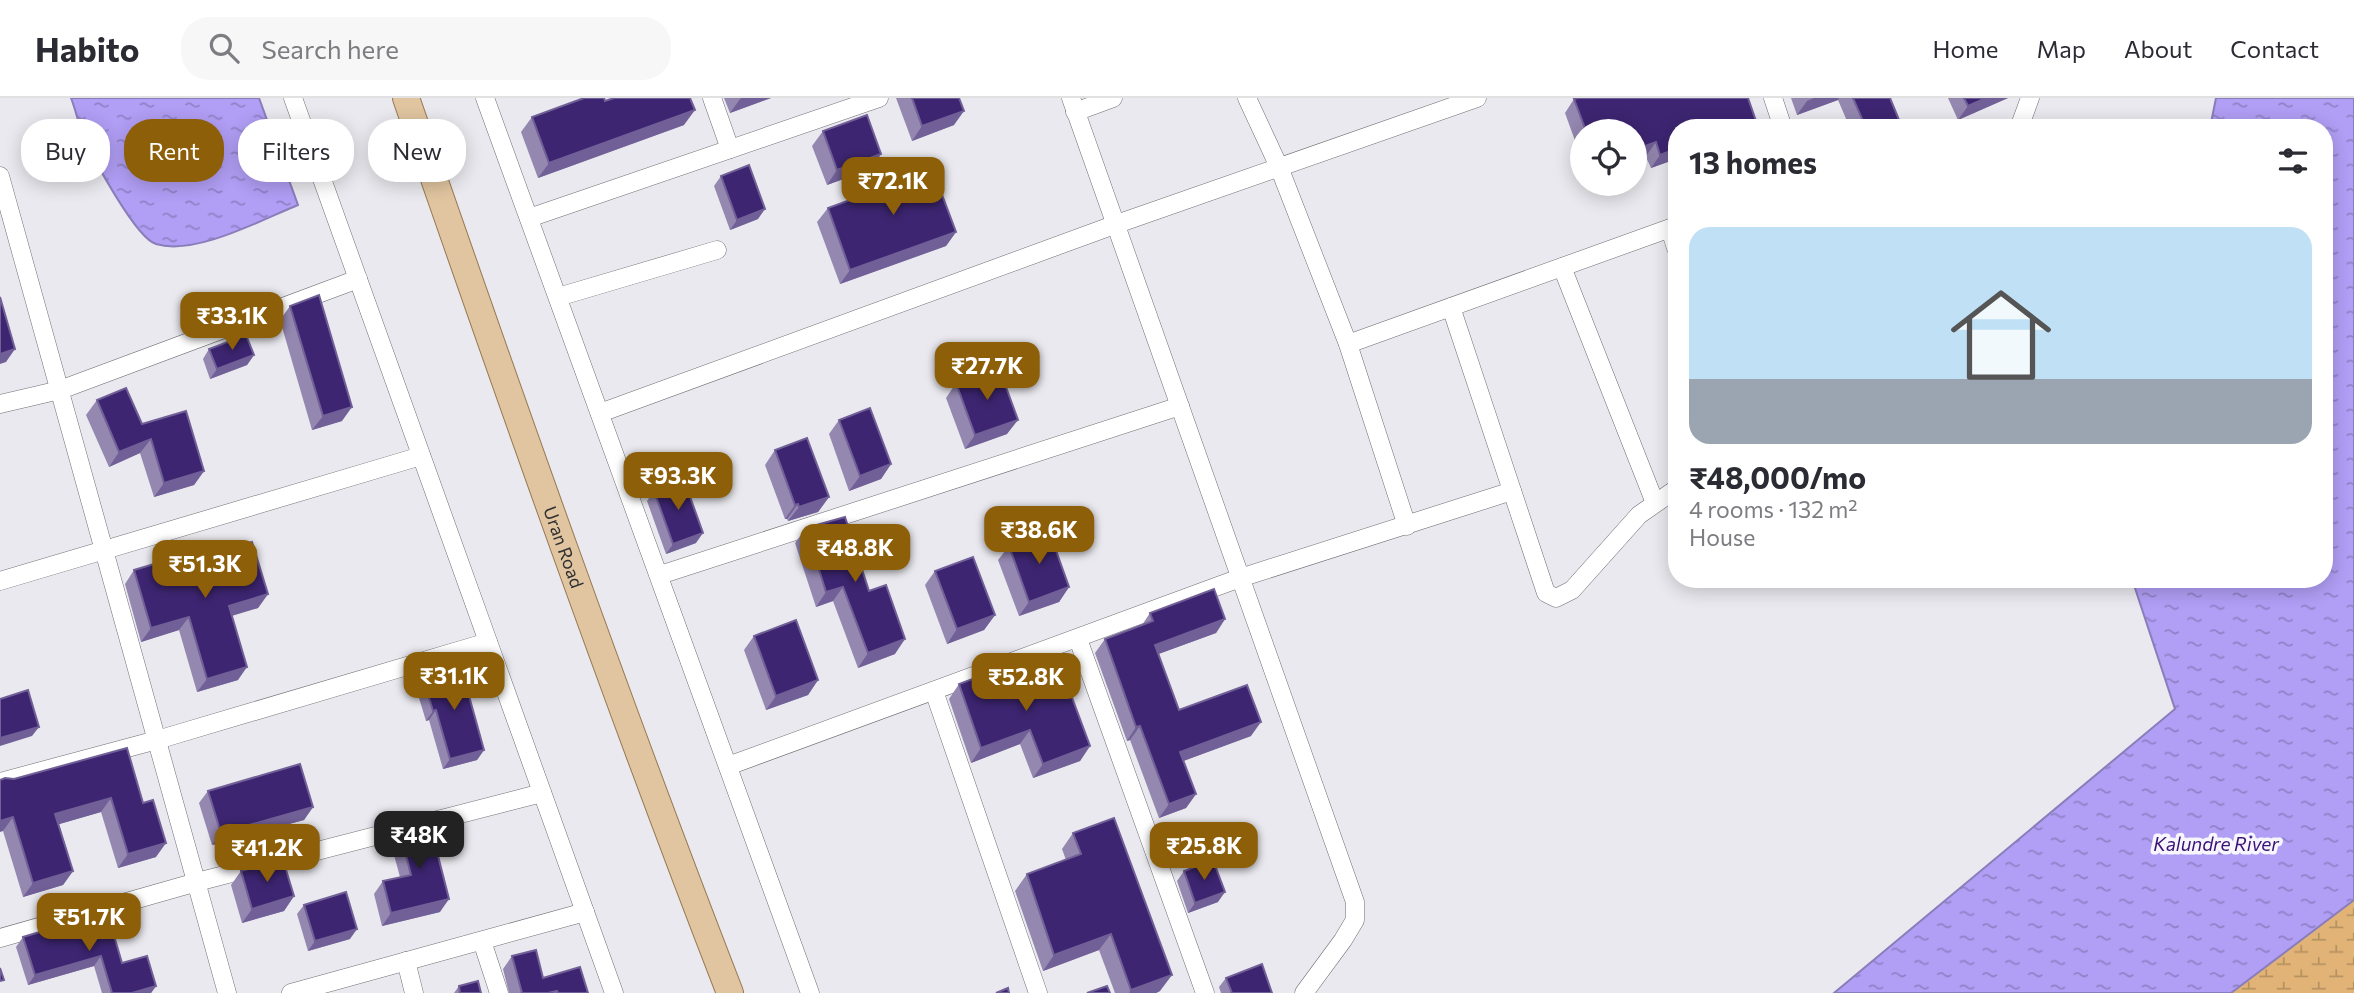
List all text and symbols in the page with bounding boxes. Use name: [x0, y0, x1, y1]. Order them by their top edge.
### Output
search box: [181, 17, 671, 80]
text: Habito: [35, 28, 139, 69]
icon: search: [205, 29, 243, 67]
text: Search here: [261, 33, 399, 64]
text: Home: [1933, 34, 1999, 63]
text: Map: [2037, 34, 2086, 63]
text: About: [2124, 34, 2192, 63]
text: Contact: [2230, 34, 2319, 63]
chip: Buy: [21, 119, 110, 182]
chip: Rent: [124, 119, 224, 182]
chip: Filters: [238, 119, 354, 182]
chip: New: [368, 119, 466, 182]
map controls: [1570, 119, 1647, 196]
button: locate: [1570, 119, 1647, 196]
icon: filters: [2274, 142, 2312, 180]
text: 13 homes: [1689, 143, 1817, 180]
pin: ₹72.1K: [836, 158, 950, 217]
text: ₹72.1K: [858, 166, 928, 194]
icon: home: [1938, 272, 2064, 398]
pin: ₹33.1K: [175, 292, 289, 352]
text: ₹33.1K: [196, 301, 268, 329]
pin: ₹27.7K: [930, 342, 1044, 402]
text: ₹27.7K: [951, 351, 1023, 379]
pin: ₹93.3K: [621, 452, 735, 512]
text: ₹48,000/mo: [1689, 458, 1866, 495]
text: ₹93.3K: [640, 461, 716, 489]
text: 4 rooms · 132 m²: [1689, 495, 1858, 523]
street label: Uran Road: [539, 503, 589, 591]
pin: ₹38.6K: [982, 506, 1096, 566]
text: ₹38.6K: [1000, 515, 1078, 543]
text: House: [1689, 523, 1755, 551]
pin: ₹48.8K: [798, 524, 912, 584]
text: ₹48.8K: [816, 533, 894, 561]
pin: ₹51.3K: [148, 540, 262, 600]
text: ₹51.3K: [168, 549, 242, 577]
pin: ₹31.1K: [397, 652, 511, 712]
pin: ₹52.8K: [969, 654, 1083, 713]
text: ₹31.1K: [420, 661, 488, 689]
text: ₹52.8K: [988, 662, 1064, 690]
pin: ₹48K: [378, 812, 460, 871]
text: ₹48K: [390, 820, 448, 848]
pin: ₹25.8K: [1147, 822, 1261, 882]
pin: ₹41.2K: [210, 824, 324, 884]
text: ₹25.8K: [1166, 831, 1242, 859]
water label: Kalundre River: [2153, 832, 2280, 855]
text: ₹41.2K: [231, 833, 303, 861]
pin: ₹51.7K: [32, 894, 146, 953]
text: ₹51.7K: [53, 902, 125, 930]

